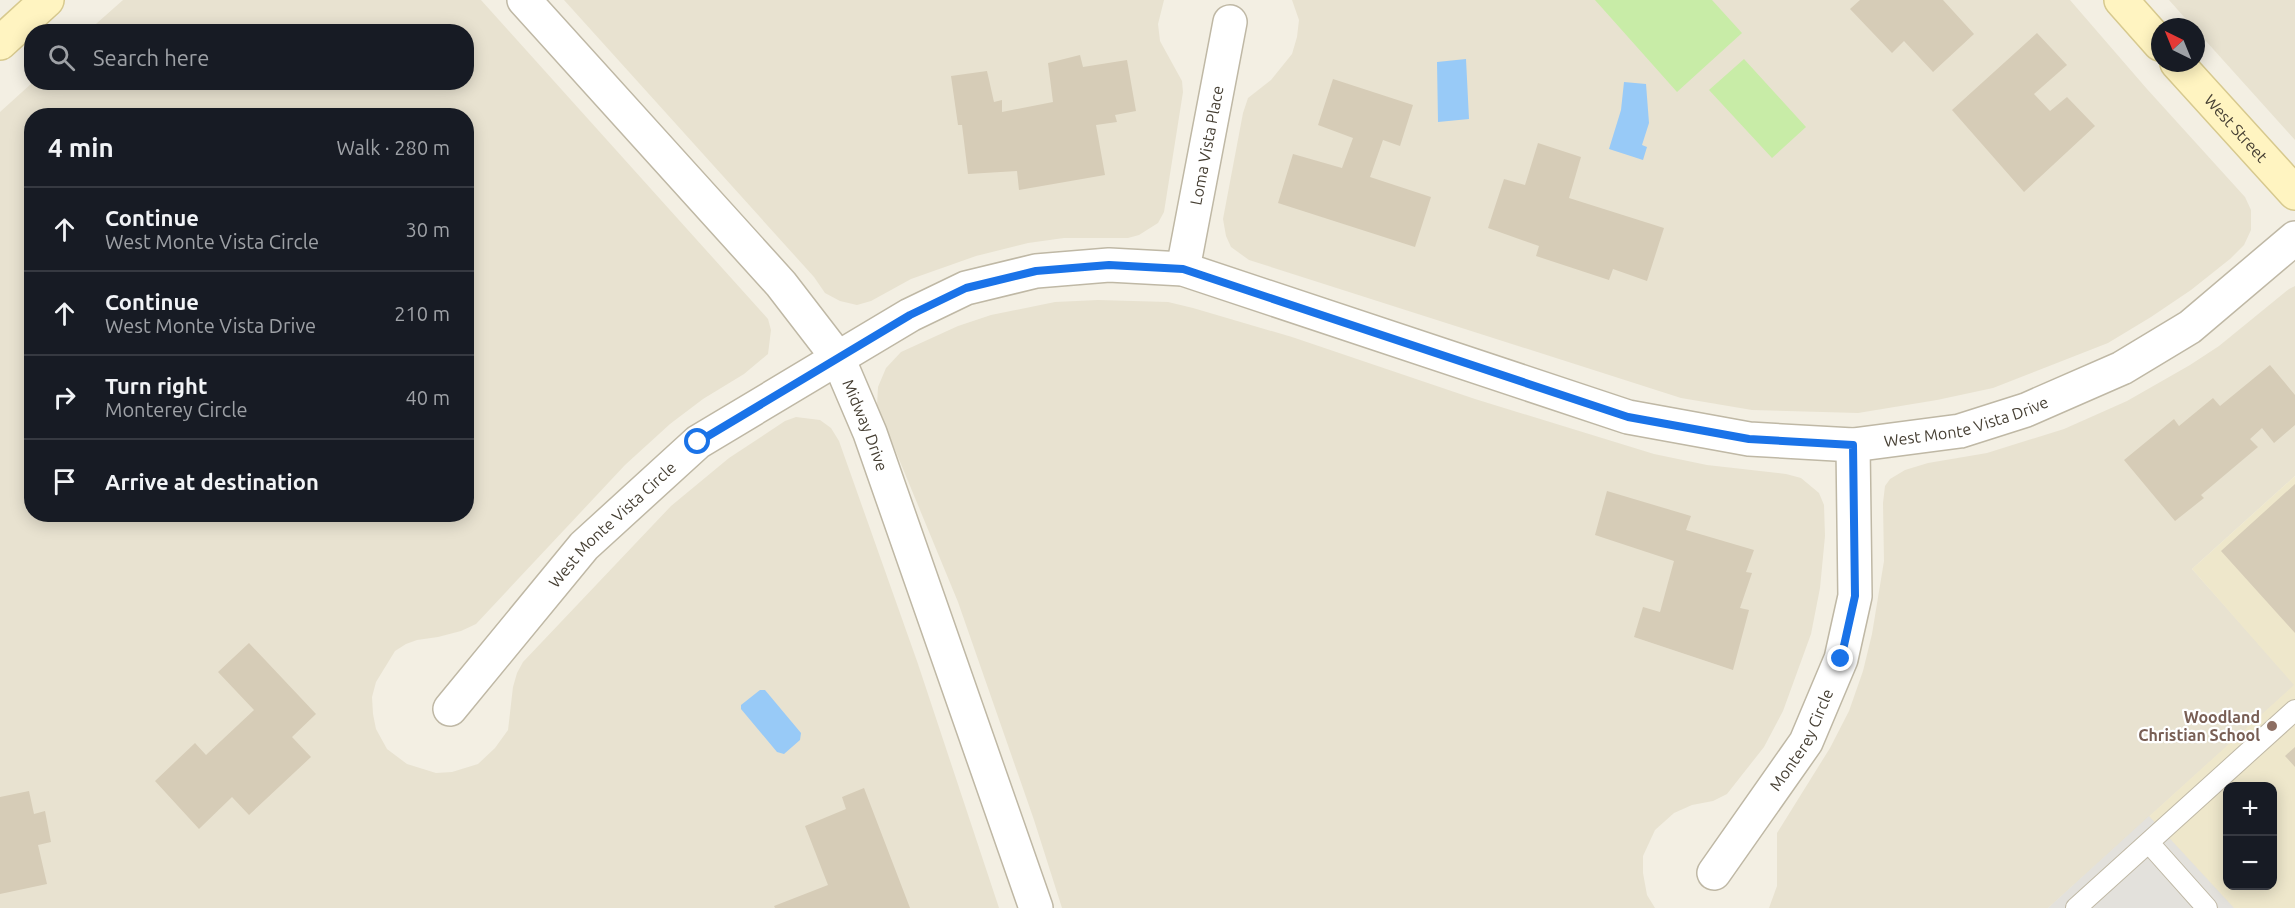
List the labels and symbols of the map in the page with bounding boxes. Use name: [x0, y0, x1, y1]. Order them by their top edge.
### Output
north arrow: [2151, 18, 2205, 72]
street label: Loma Vista Place: [1186, 84, 1227, 206]
street label: West Street: [2201, 91, 2272, 166]
street label: Midway Drive: [839, 377, 892, 473]
street label: West Monte Vista Drive: [1883, 392, 2051, 450]
route start: [684, 428, 710, 454]
street label: West Monte Vista Circle: [545, 458, 679, 591]
route end: [1827, 645, 1853, 671]
street label: Monterey Circle: [1766, 686, 1836, 794]
place label: Woodland Christian School: [2138, 708, 2260, 744]
marker: Woodland Christian School: [2265, 719, 2279, 733]

